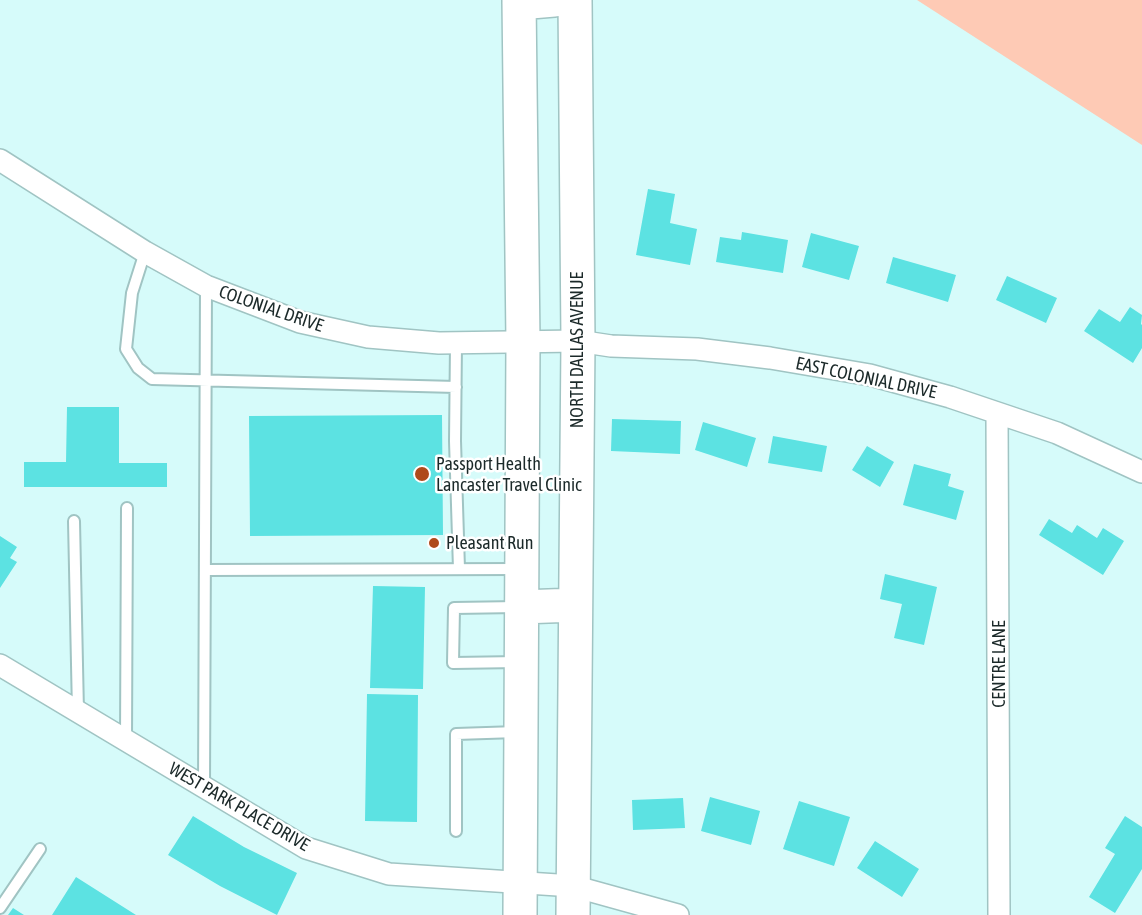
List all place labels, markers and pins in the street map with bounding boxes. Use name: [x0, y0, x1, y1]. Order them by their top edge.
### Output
place label: Passport Health Lancaster Travel Clinic: [436, 453, 582, 496]
marker: Passport Health Lancaster Travel Clinic: [413, 465, 431, 483]
place label: Pleasant Run: [446, 532, 533, 554]
marker: Pleasant Run: [427, 536, 441, 550]

